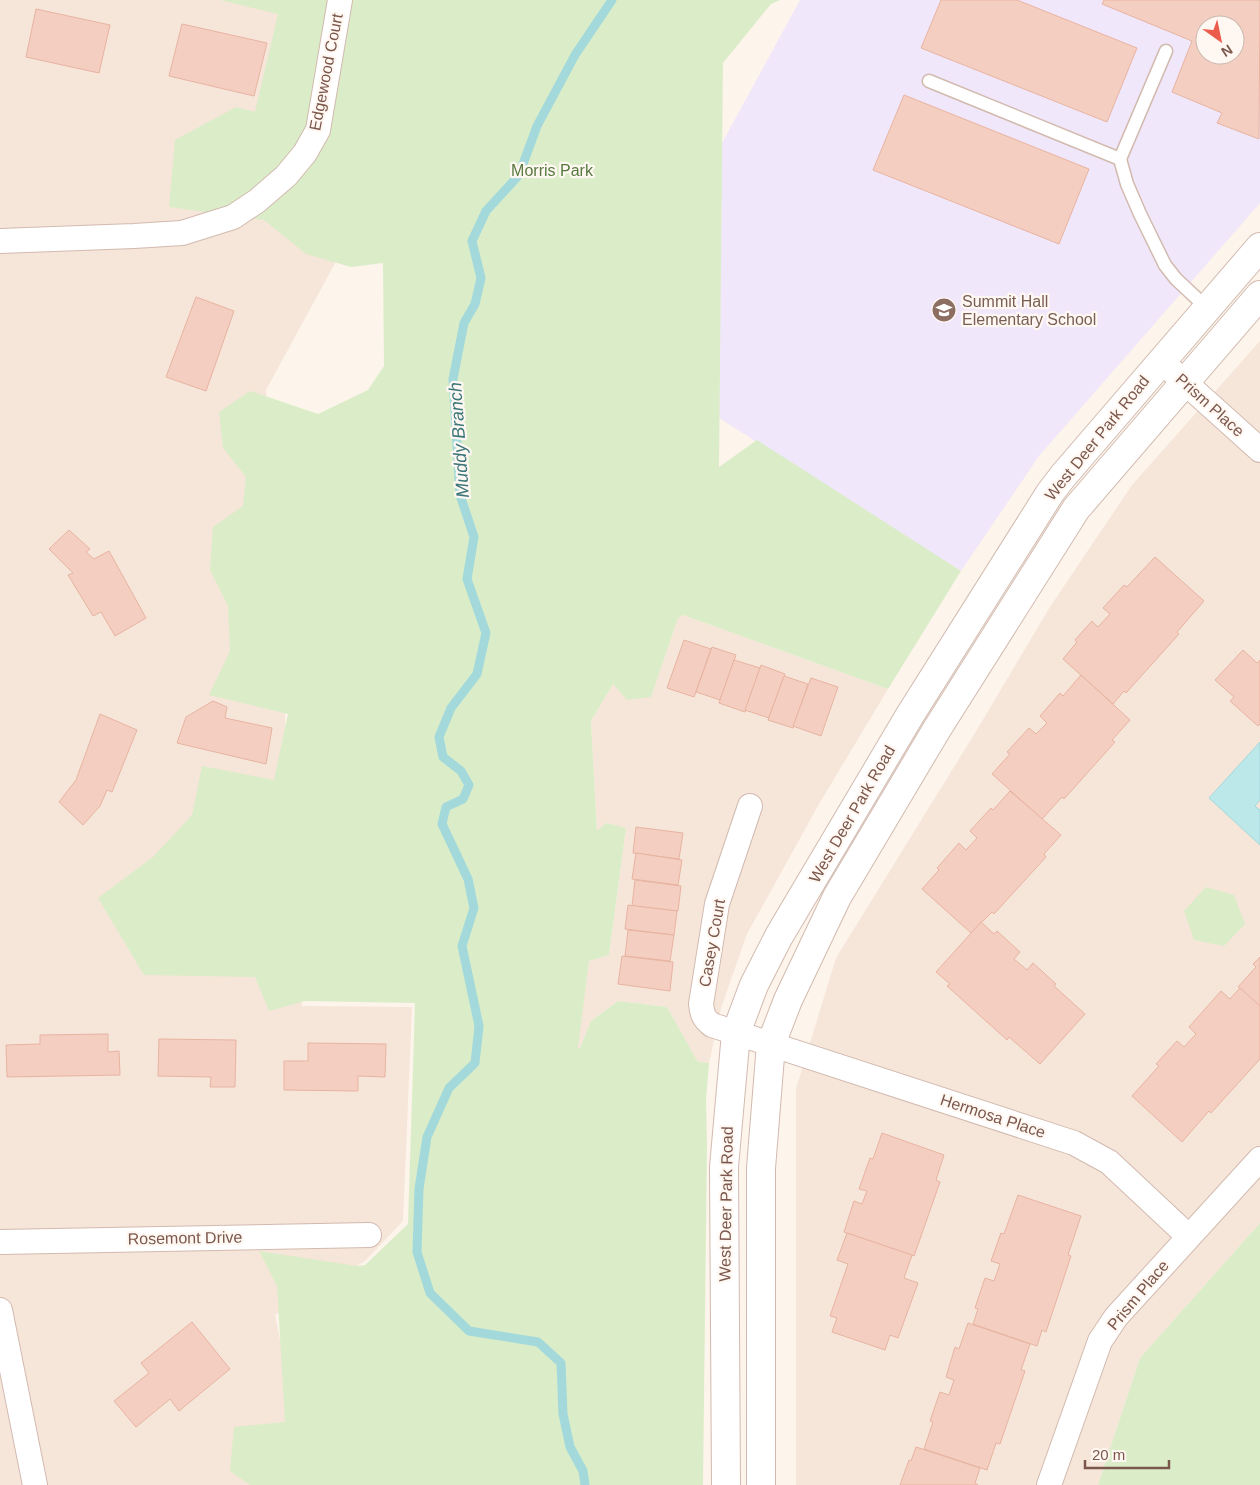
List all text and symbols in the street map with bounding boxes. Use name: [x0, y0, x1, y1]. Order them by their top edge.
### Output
street label: Edgewood Court: [306, 11, 346, 132]
north arrow: [1195, 15, 1245, 65]
text: N: [1218, 41, 1236, 60]
park label: Morris Park: [511, 162, 594, 179]
place label: Summit Hall Elementary School: [962, 293, 1096, 328]
school or university icon: Summit Hall Elementary School: [931, 297, 957, 323]
street label: Prism Place: [1173, 370, 1247, 440]
street label: West Deer Park Road: [1042, 372, 1152, 504]
water label: Muddy Branch: [445, 381, 473, 499]
street label: West Deer Park Road: [806, 742, 898, 886]
street label: Casey Court: [696, 897, 728, 988]
street label: Hermosa Place: [938, 1091, 1048, 1141]
street label: West Deer Park Road: [716, 1126, 736, 1282]
street label: Rosemont Drive: [128, 1228, 243, 1247]
street label: Prism Place: [1104, 1257, 1172, 1333]
scale bar: [1085, 1438, 1169, 1470]
text: 20 m: [1092, 1446, 1125, 1463]

